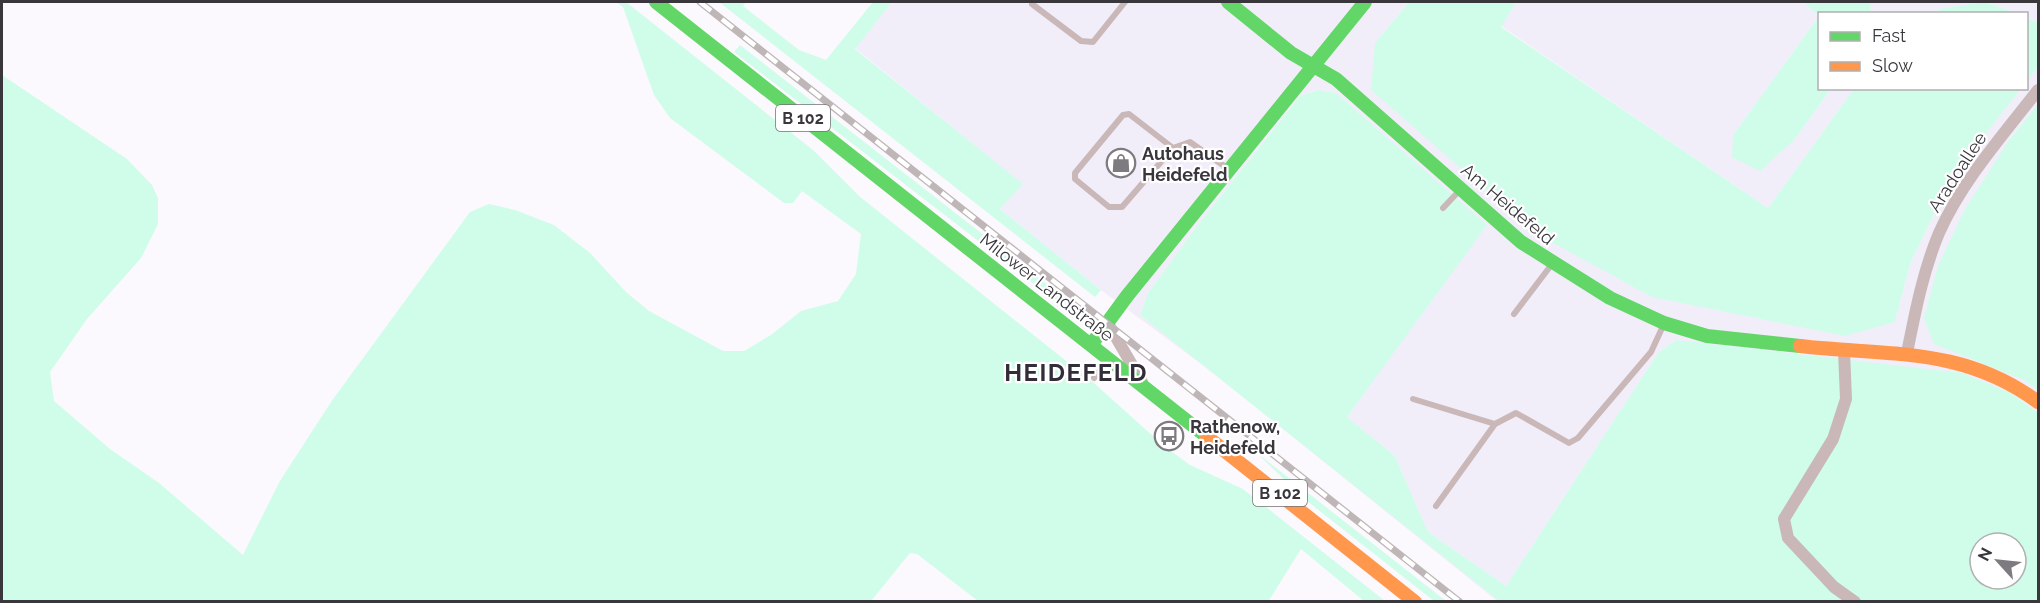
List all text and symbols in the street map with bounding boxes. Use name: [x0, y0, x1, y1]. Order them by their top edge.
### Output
legend: [1818, 12, 2028, 90]
text: Fast: [1872, 25, 1906, 46]
text: Slow: [1872, 55, 1913, 76]
road number: B 102: [776, 105, 830, 131]
street label: Aradoallee: [1923, 128, 1991, 216]
place label: Autohaus Heidefeld: [1142, 143, 1228, 185]
shop icon: Autohaus Heidefeld: [1105, 147, 1137, 179]
street label: Am Heidefeld: [1457, 159, 1559, 249]
street label: Milower Landstraße: [976, 228, 1118, 346]
district label: HEIDEFELD: [1004, 358, 1148, 387]
place label: Rathenow, Heidefeld: [1190, 416, 1280, 458]
bus stop icon: Rathenow, Heidefeld: [1153, 420, 1185, 452]
road number: B 102: [1253, 480, 1307, 506]
north arrow: [1968, 531, 2028, 591]
text: N: [1974, 545, 1996, 564]

